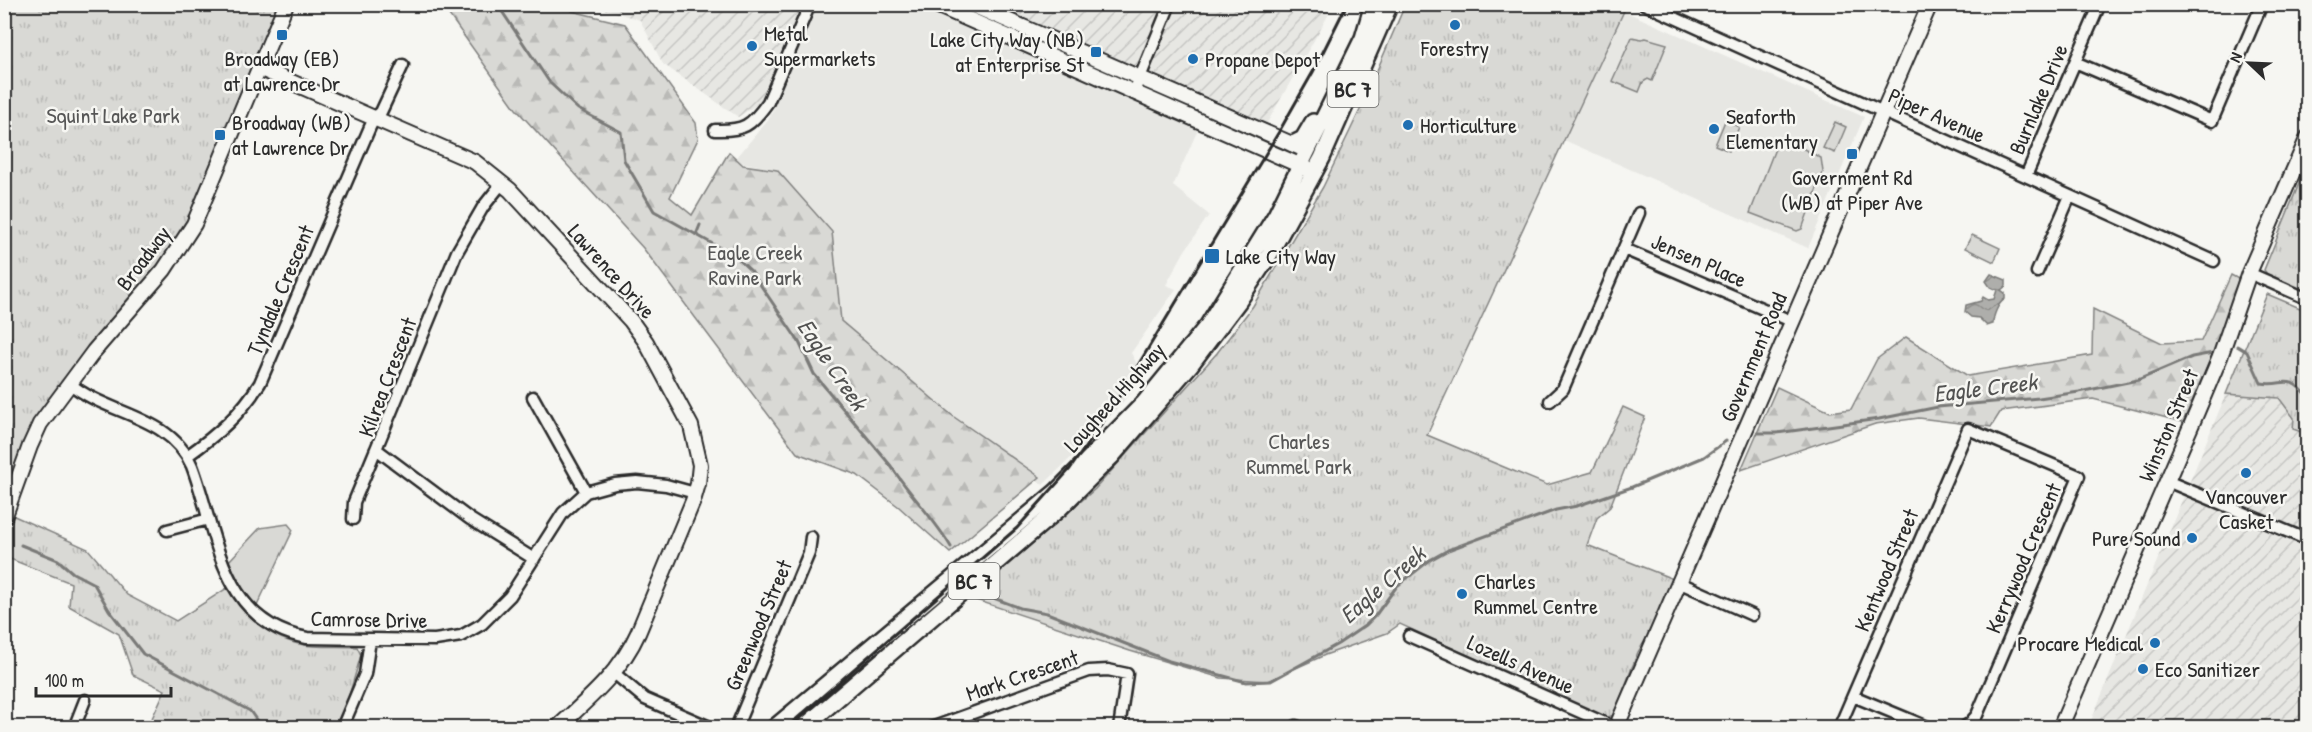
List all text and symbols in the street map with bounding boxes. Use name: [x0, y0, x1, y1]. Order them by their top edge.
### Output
place label: Metal Supermarkets: [764, 18, 876, 73]
marker: Forestry: [1448, 18, 1462, 32]
place label: Lake City Way (NB) at Enterprise St: [931, 24, 1084, 79]
marker: Broadway (EB) at Lawrence Dr: [275, 28, 289, 42]
place label: Forestry: [1420, 33, 1489, 63]
north arrow: [2219, 33, 2279, 93]
marker: Metal Supermarkets: [745, 39, 759, 53]
street label: Burnlake Drive: [2001, 39, 2075, 159]
place label: Broadway (EB) at Lawrence Dr: [224, 43, 341, 98]
place label: Propane Depot: [1205, 44, 1320, 74]
marker: Lake City Way (NB) at Enterprise St: [1089, 45, 1103, 59]
text: N: [2223, 48, 2247, 65]
marker: Propane Depot: [1186, 52, 1200, 66]
road number: BC 7: [1328, 71, 1378, 107]
street label: Piper Avenue: [1884, 80, 1990, 150]
park label: Squint Lake Park: [46, 100, 180, 130]
place label: Seaforth Elementary: [1726, 101, 1818, 156]
place label: Broadway (WB) at Lawrence Dr: [232, 107, 351, 162]
place label: Horticulture: [1420, 110, 1517, 140]
marker: Horticulture: [1401, 118, 1415, 132]
marker: Seaforth Elementary: [1707, 122, 1721, 136]
marker: Broadway (WB) at Lawrence Dr: [213, 128, 227, 142]
marker: Government Rd (WB) at Piper Ave: [1845, 147, 1859, 161]
place label: Government Rd (WB) at Piper Ave: [1781, 162, 1923, 217]
street label: Lawrence Drive: [561, 217, 663, 325]
street label: Broadway: [109, 219, 177, 297]
street label: Tyndale Crescent: [239, 220, 321, 360]
street label: Jensen Place: [1647, 226, 1752, 294]
park label: Eagle Creek Ravine Park: [708, 237, 802, 292]
place label: Lake City Way: [1226, 241, 1336, 271]
marker: Lake City Way: [1203, 247, 1221, 265]
street label: Government Road: [1712, 287, 1794, 426]
water label: Eagle Creek: [790, 312, 876, 418]
street label: Kilrea Crescent: [350, 313, 424, 441]
street label: Lougheed Highway: [1057, 336, 1171, 458]
street label: Winston Street: [2131, 364, 2205, 486]
water label: Eagle Creek: [1932, 365, 2041, 410]
park label: Charles Rummel Park: [1246, 426, 1352, 481]
marker: Vancouver Casket: [2239, 466, 2253, 480]
street label: Kerrywood Crescent: [1978, 478, 2068, 638]
place label: Vancouver Casket: [2204, 481, 2288, 536]
street label: Kentwood Street: [1847, 504, 1925, 636]
place label: Pure Sound: [2092, 523, 2180, 553]
marker: Pure Sound: [2185, 531, 2199, 545]
water label: Eagle Creek: [1332, 537, 1434, 631]
street label: Greenwood Street: [717, 555, 799, 695]
road number: BC 7: [948, 563, 1000, 599]
place label: Charles Rummel Centre: [1474, 566, 1598, 621]
marker: Charles Rummel Centre: [1455, 587, 1469, 601]
street label: Camrose Drive: [310, 603, 428, 635]
street label: Lozells Avenue: [1463, 627, 1579, 701]
place label: Procare Medical: [2017, 628, 2143, 658]
marker: Procare Medical: [2148, 636, 2162, 650]
street label: Mark Crescent: [962, 642, 1083, 708]
place label: Eco Sanitizer: [2155, 654, 2260, 684]
scale bar: [36, 660, 171, 698]
marker: Eco Sanitizer: [2136, 662, 2150, 676]
text: 100 m: [45, 668, 84, 693]

